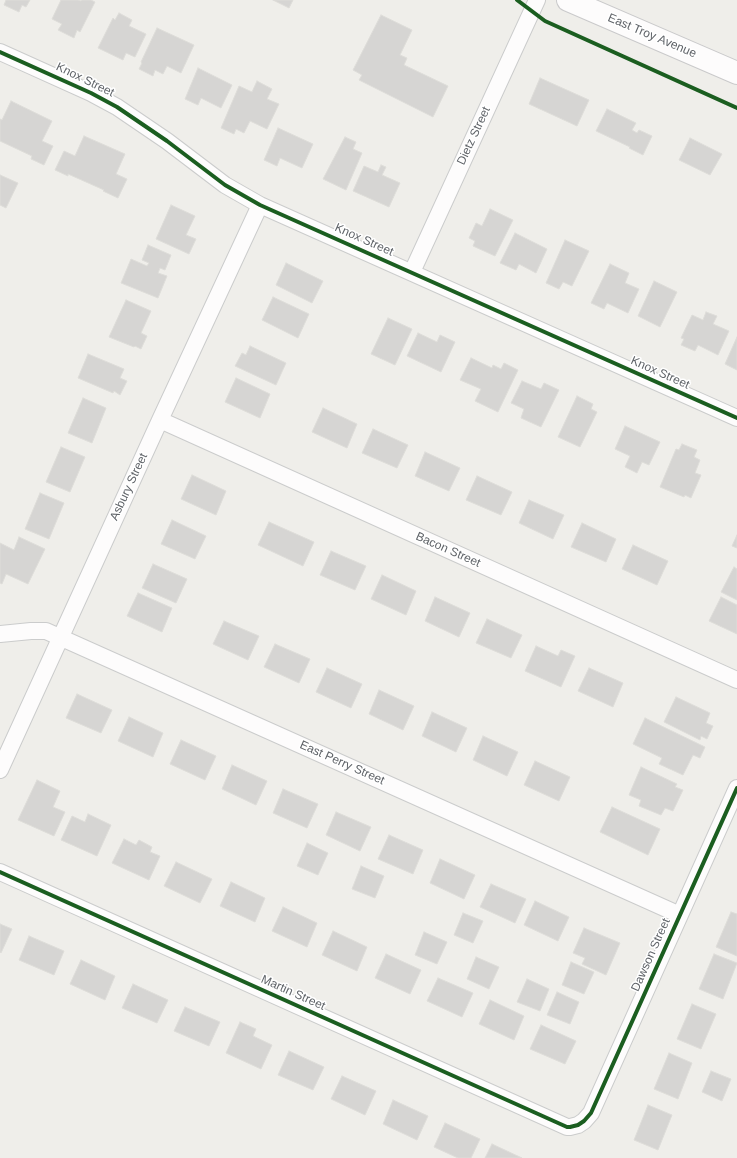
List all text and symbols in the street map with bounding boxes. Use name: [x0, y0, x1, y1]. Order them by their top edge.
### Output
street label: East Troy Avenue: [606, 11, 698, 61]
street label: Knox Street: [54, 60, 116, 100]
street label: Dietz Street: [454, 105, 494, 167]
street label: Knox Street: [332, 221, 396, 259]
street label: Knox Street: [628, 354, 692, 392]
street label: Asbury Street: [107, 451, 151, 523]
street label: Bacon Street: [413, 529, 483, 571]
street label: East Perry Street: [297, 738, 387, 788]
street label: Dawson Street: [628, 916, 674, 994]
street label: Martin Street: [259, 972, 327, 1014]

